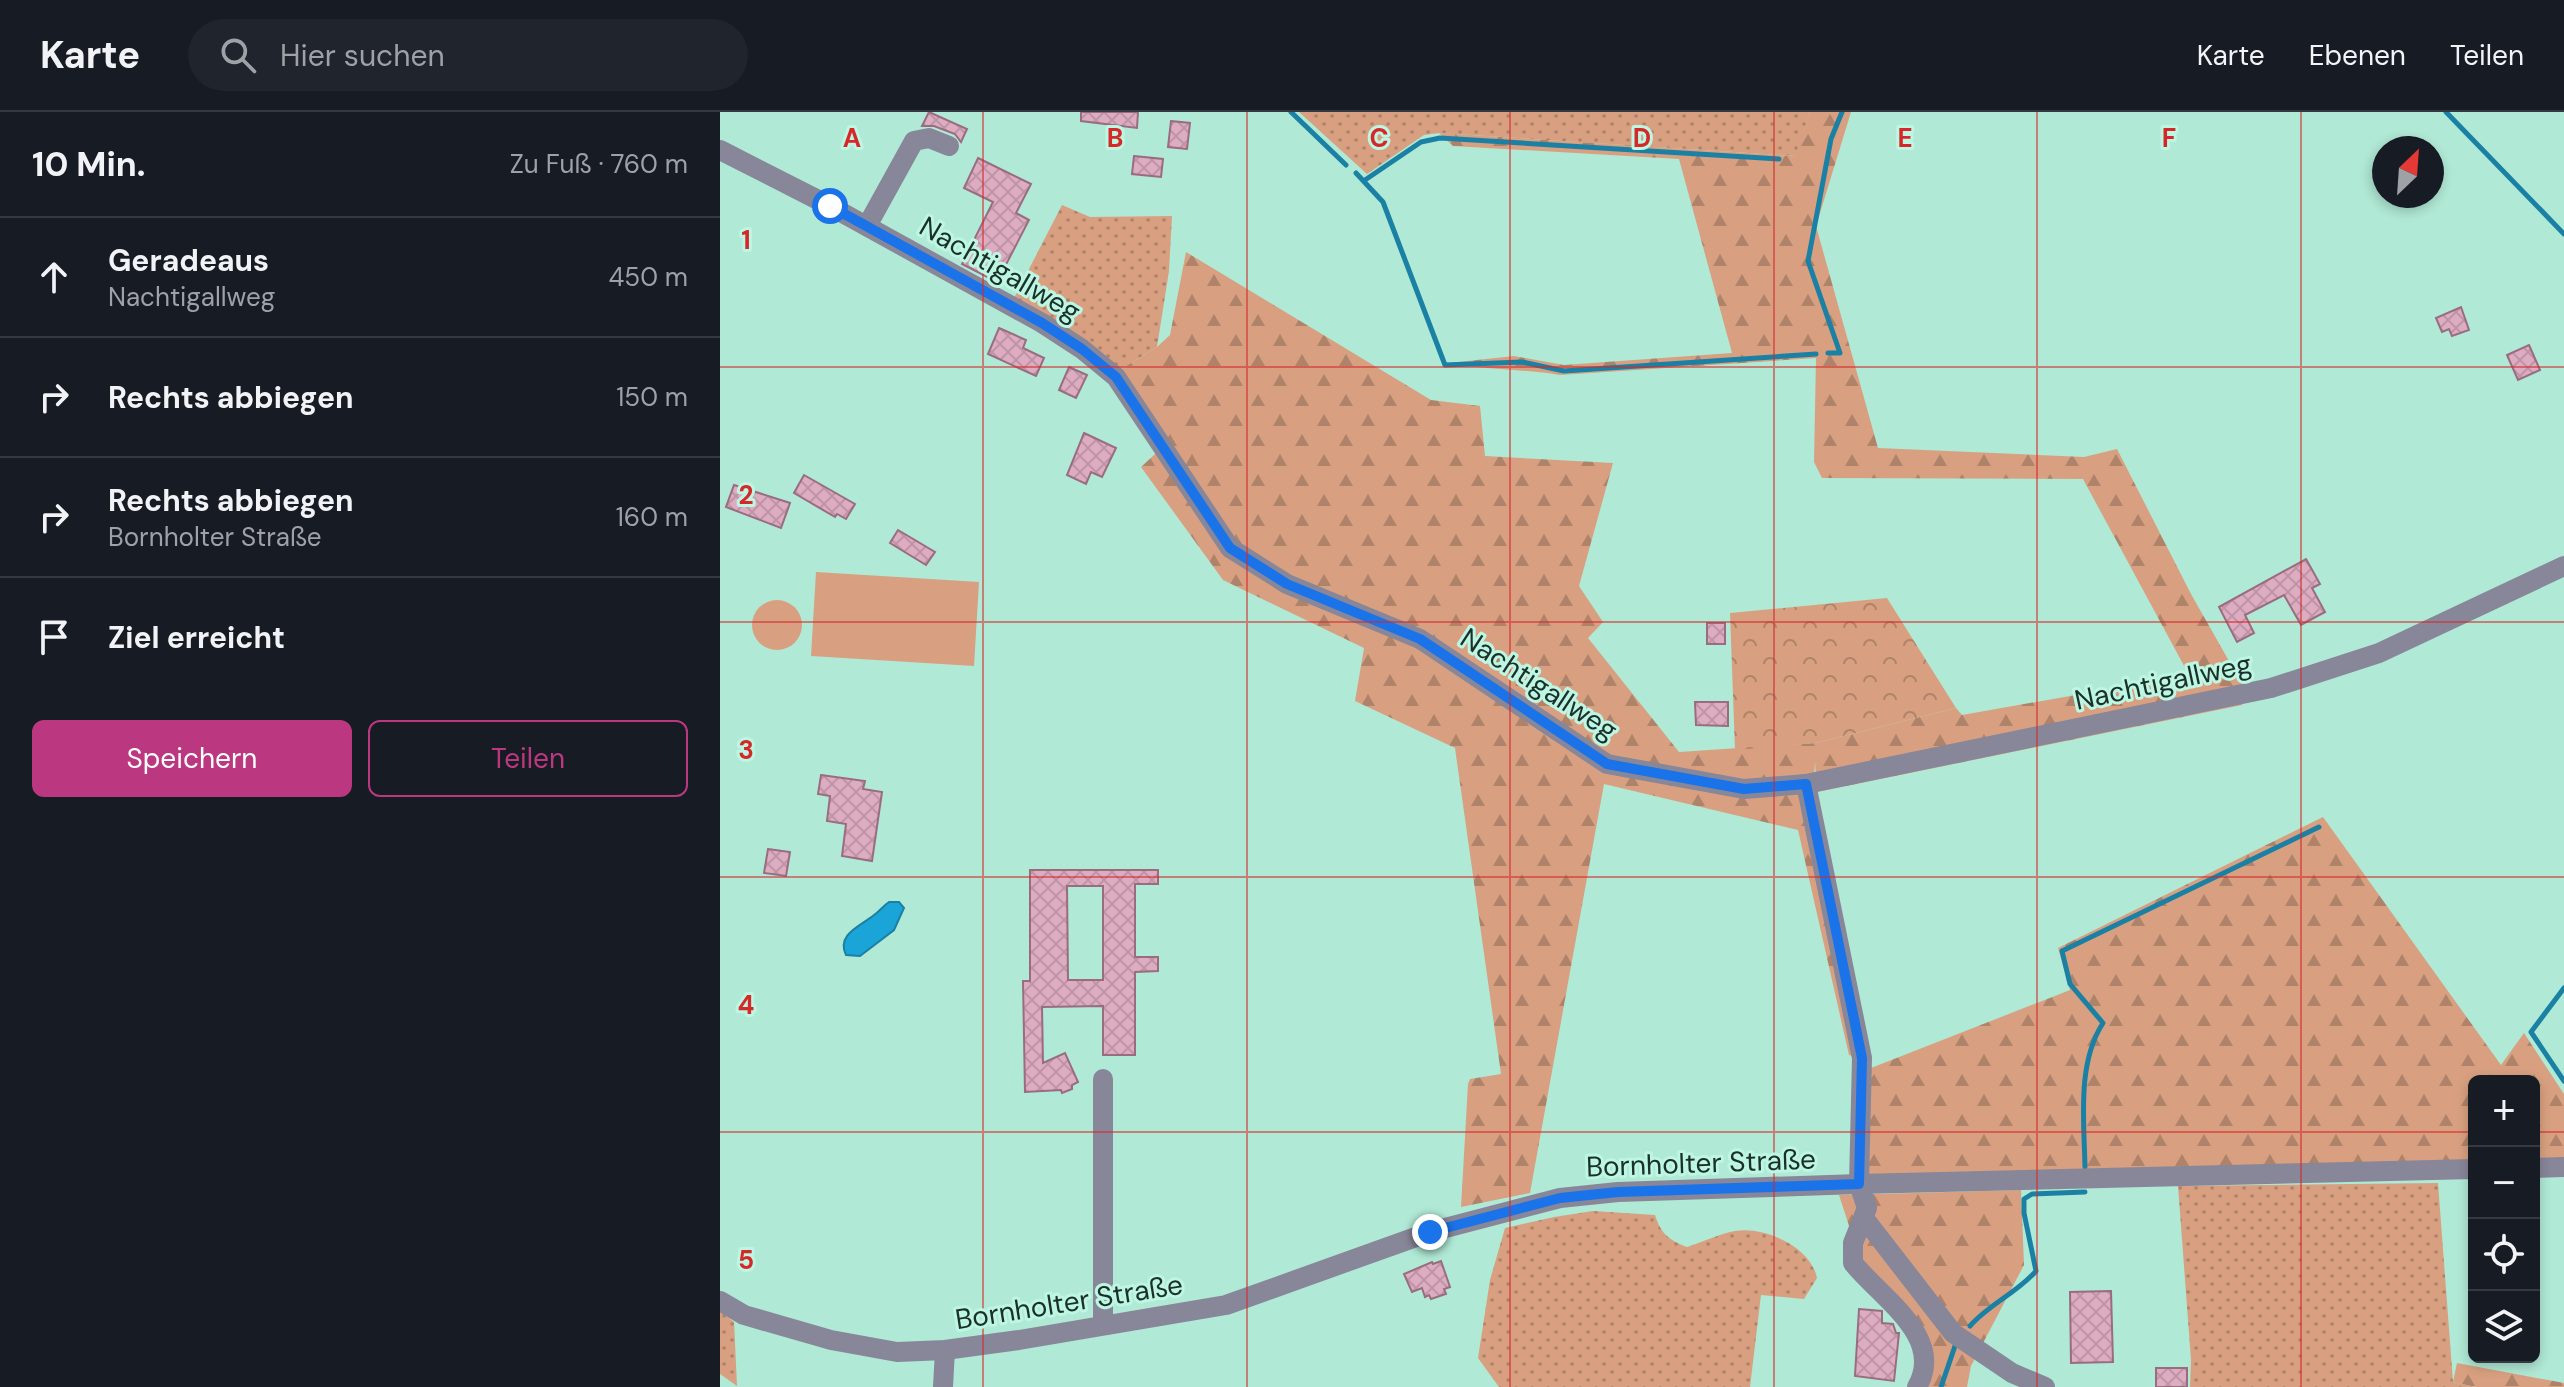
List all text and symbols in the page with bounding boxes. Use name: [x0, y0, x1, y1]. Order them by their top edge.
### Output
search box: [188, 19, 748, 91]
text: Karte: [40, 30, 140, 80]
icon: search: [216, 33, 260, 77]
text: Hier suchen: [280, 36, 445, 75]
text: Karte: [2197, 37, 2265, 74]
text: Ebenen: [2309, 37, 2406, 74]
text: Teilen: [2450, 37, 2524, 74]
text: A: [843, 121, 861, 155]
text: B: [1107, 121, 1123, 155]
text: C: [1369, 121, 1389, 155]
text: D: [1633, 121, 1651, 155]
text: E: [1897, 121, 1913, 155]
text: F: [2162, 121, 2176, 155]
north arrow: [2372, 136, 2444, 208]
text: 10 Min.: [32, 142, 145, 187]
text: Zu Fuß · 760 m: [510, 147, 688, 181]
route start: [812, 188, 848, 224]
street label: Nachtigallweg: [913, 208, 1087, 330]
text: 1: [741, 223, 751, 257]
text: Geradeaus: [108, 241, 269, 280]
icon: ahead: [32, 255, 76, 299]
text: 450 m: [608, 260, 688, 294]
text: Nachtigallweg: [108, 280, 275, 314]
icon: right: [32, 375, 76, 419]
text: Rechts abbiegen: [108, 378, 353, 417]
text: 150 m: [616, 380, 688, 414]
text: 2: [738, 478, 754, 512]
text: Rechts abbiegen: [108, 481, 353, 520]
icon: right: [32, 495, 76, 539]
text: 160 m: [616, 500, 688, 534]
text: Bornholter Straße: [108, 520, 322, 554]
icon: arrive: [32, 615, 76, 659]
text: Ziel erreicht: [108, 618, 285, 657]
street label: Nachtigallweg: [1453, 619, 1625, 749]
street label: Nachtigallweg: [2071, 645, 2255, 719]
button: Speichern: [32, 720, 352, 797]
button: Teilen: [368, 720, 688, 797]
text: 3: [738, 733, 754, 767]
text: 4: [738, 988, 754, 1022]
map controls: [2468, 1075, 2540, 1363]
button: +: [2468, 1075, 2540, 1147]
street label: Bornholter Straße: [1585, 1140, 1817, 1186]
button: −: [2468, 1147, 2540, 1219]
route end: [1412, 1214, 1448, 1250]
button: locate: [2468, 1219, 2540, 1291]
text: 5: [738, 1243, 754, 1277]
street label: Bornholter Straße: [953, 1266, 1185, 1338]
button: layers: [2468, 1291, 2540, 1363]

